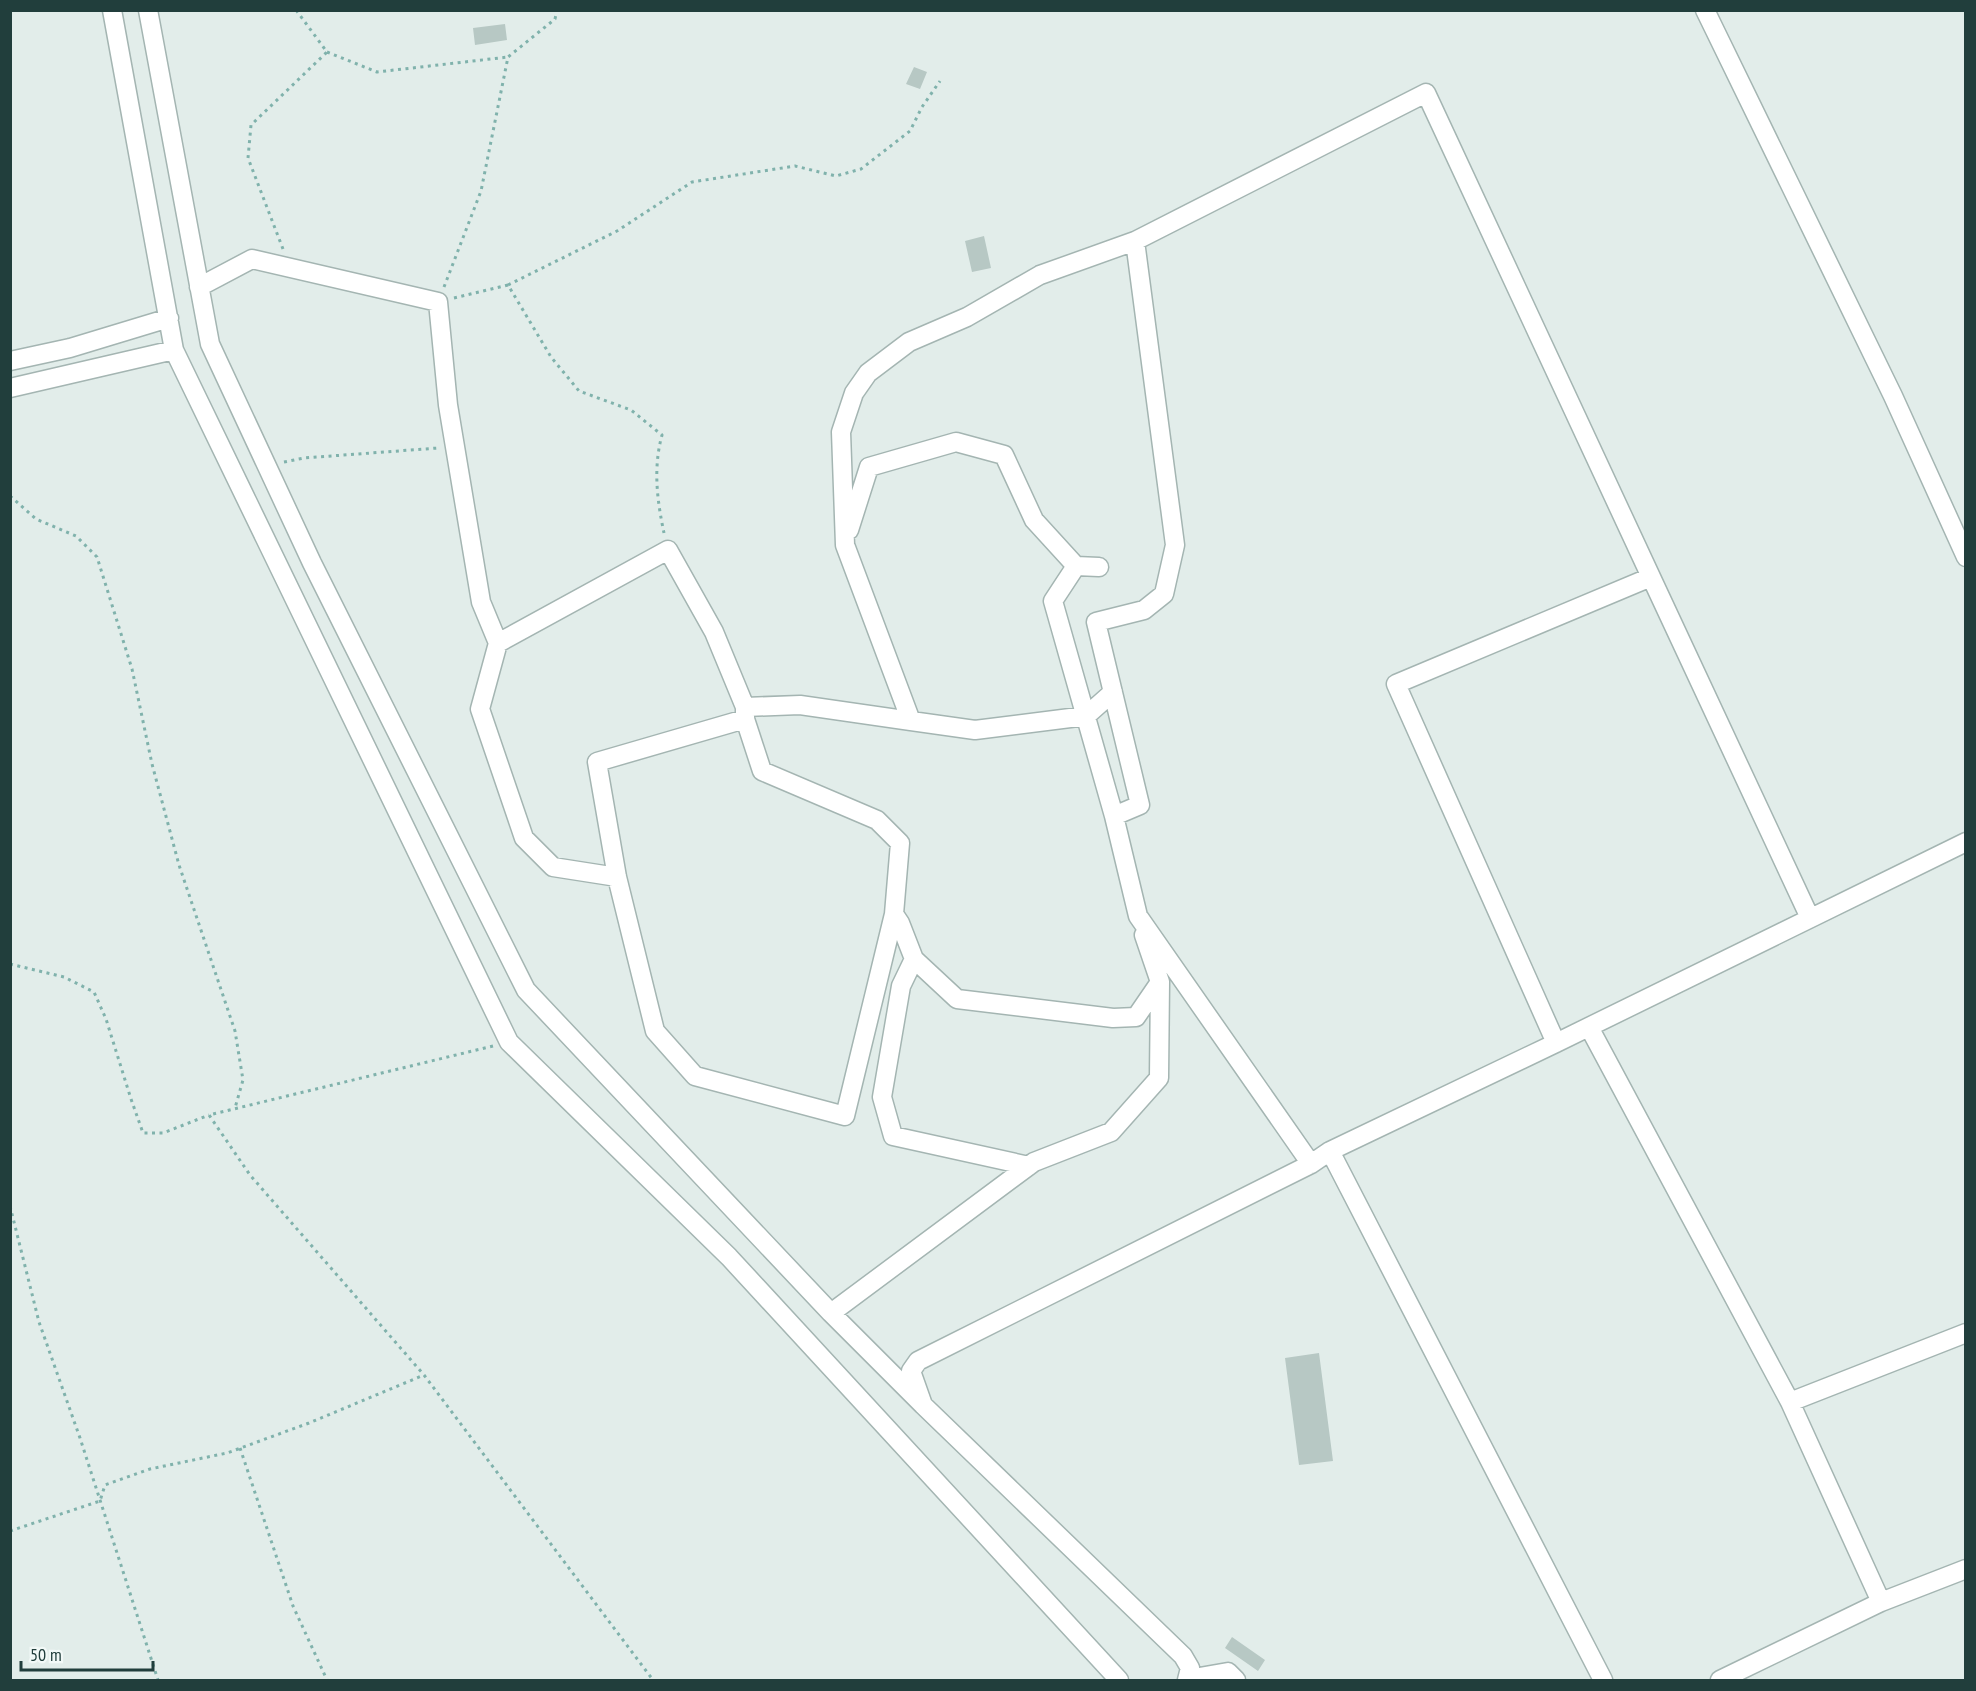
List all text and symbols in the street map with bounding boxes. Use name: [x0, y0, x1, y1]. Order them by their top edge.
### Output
scale bar: [21, 1634, 153, 1672]
text: 50 m: [30, 1643, 62, 1666]

